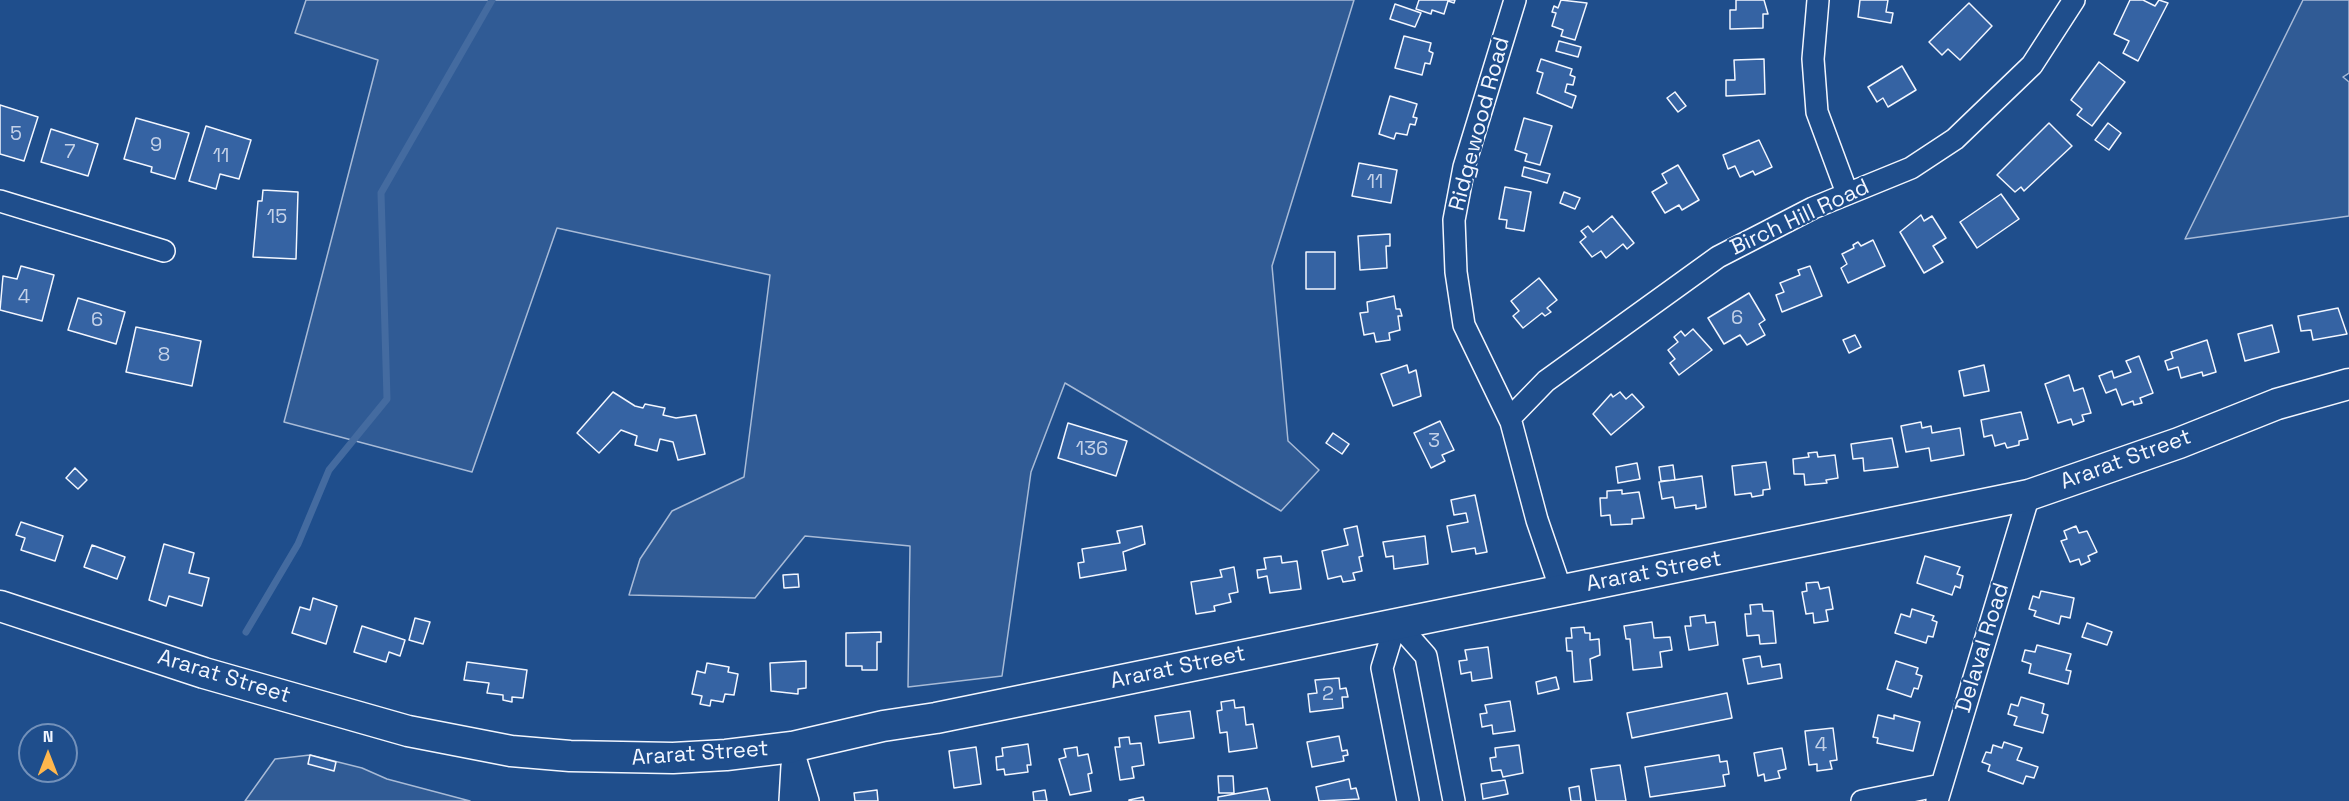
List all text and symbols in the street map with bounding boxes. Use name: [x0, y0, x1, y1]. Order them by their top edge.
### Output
street label: Ridgewood Road: [1444, 34, 1516, 214]
house number: 5: [10, 123, 22, 147]
house number: 9: [150, 134, 162, 158]
house number: 7: [64, 141, 76, 165]
house number: 11: [213, 145, 229, 169]
house number: 11: [1367, 171, 1383, 195]
street label: Birch Hill Road: [1726, 174, 1874, 262]
house number: 15: [267, 206, 287, 230]
house number: 4: [18, 286, 30, 310]
house number: 6: [1731, 307, 1743, 331]
house number: 6: [91, 309, 103, 333]
house number: 8: [158, 344, 170, 368]
street label: Ararat Street: [2057, 424, 2195, 496]
house number: 3: [1428, 430, 1440, 454]
house number: 136: [1076, 438, 1108, 462]
street label: Ararat Street: [1584, 546, 1724, 598]
street label: Delaval Road: [1951, 580, 2015, 716]
street label: Ararat Street: [1108, 641, 1248, 695]
street label: Ararat Street: [154, 644, 294, 710]
house number: 2: [1322, 683, 1334, 707]
north arrow: [18, 723, 78, 783]
text: N: [43, 726, 53, 747]
house number: 4: [1815, 734, 1827, 758]
street label: Ararat Street: [631, 736, 769, 772]

